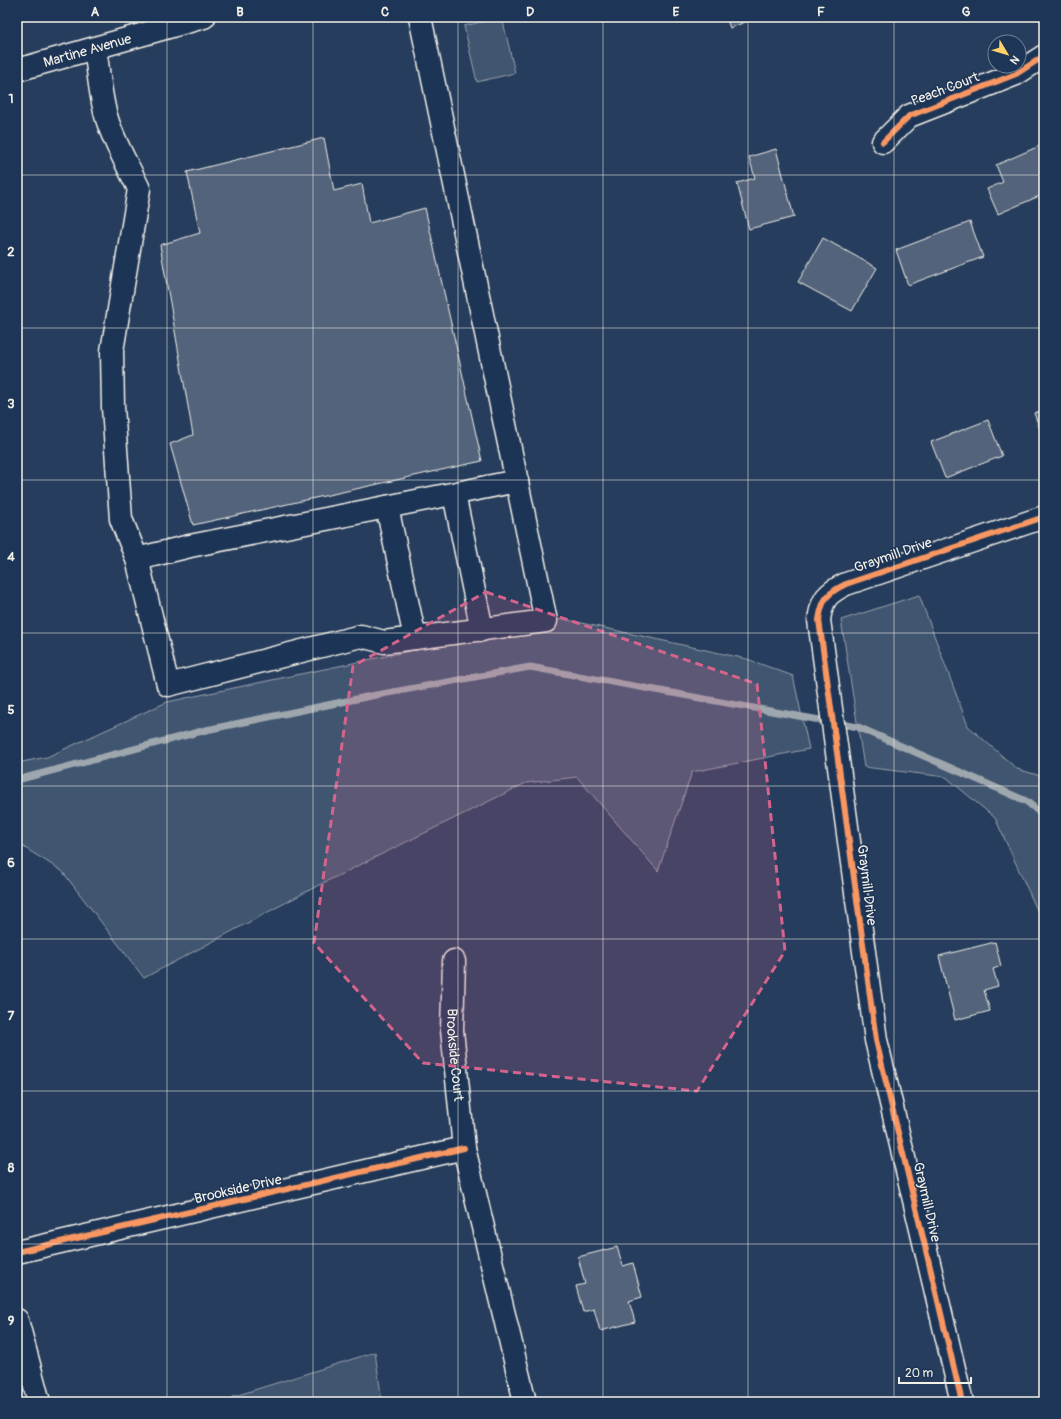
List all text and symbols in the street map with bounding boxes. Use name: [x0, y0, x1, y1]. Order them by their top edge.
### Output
text: A: [91, 4, 100, 20]
text: B: [236, 4, 244, 20]
text: C: [381, 4, 389, 20]
text: D: [526, 4, 534, 20]
text: E: [673, 4, 680, 20]
text: F: [817, 4, 825, 20]
text: G: [962, 4, 971, 20]
street label: Martine Avenue: [41, 30, 133, 71]
north arrow: [987, 34, 1027, 74]
text: N: [1007, 53, 1022, 67]
street label: Peach Court: [908, 68, 982, 110]
text: 1: [8, 91, 14, 107]
text: 2: [7, 244, 15, 260]
text: 3: [7, 396, 15, 412]
street label: Graymill Drive: [852, 534, 934, 576]
text: 4: [7, 549, 15, 565]
text: 5: [7, 702, 15, 718]
street label: Graymill Drive: [854, 844, 880, 926]
text: 6: [7, 855, 15, 871]
text: 7: [8, 1008, 15, 1024]
street label: Brookside Court: [443, 1008, 468, 1102]
text: 8: [8, 1160, 15, 1176]
street label: Graymill Drive: [910, 1160, 944, 1244]
street label: Brookside Drive: [193, 1171, 283, 1207]
text: 9: [8, 1313, 15, 1329]
scale bar: [899, 1359, 971, 1385]
text: 20 m: [905, 1366, 934, 1381]

